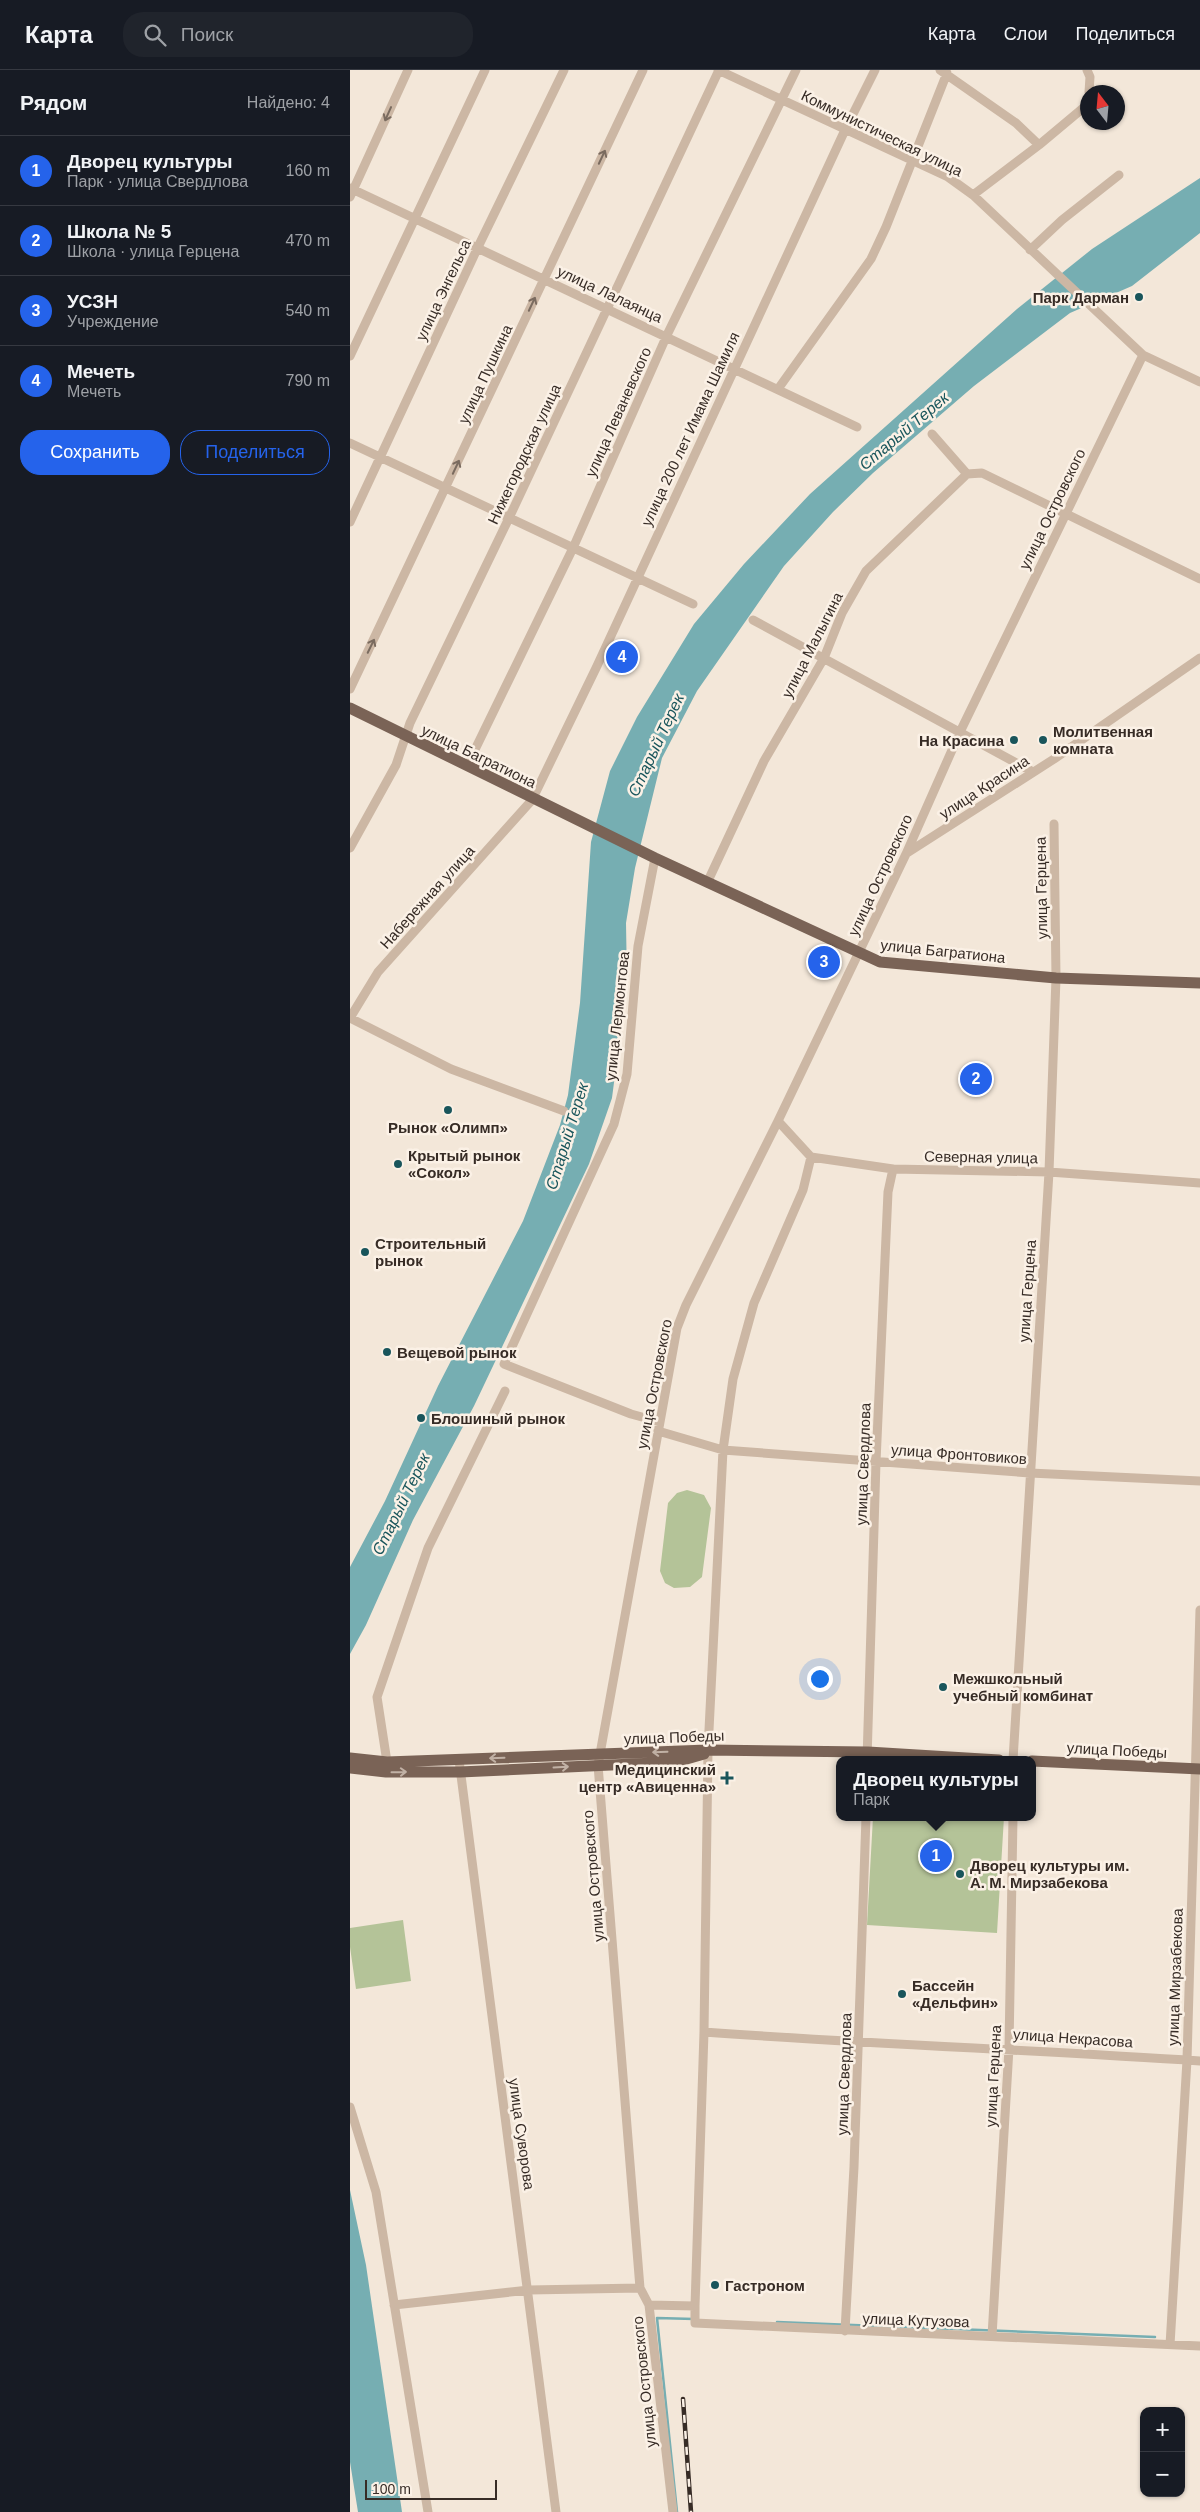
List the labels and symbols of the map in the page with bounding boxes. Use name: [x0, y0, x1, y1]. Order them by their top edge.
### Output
north arrow: [1080, 85, 1125, 130]
street label: Коммунистическая улица: [799, 87, 966, 180]
one-way arrow: [383, 106, 392, 121]
one-way arrow: [598, 150, 607, 165]
street label: улица Энгельса: [412, 236, 474, 343]
street label: улица Лалаянца: [555, 262, 666, 326]
place label: Парк Дарман: [1033, 289, 1129, 306]
marker: Парк Дарман: [1133, 291, 1145, 303]
one-way arrow: [528, 297, 538, 312]
street label: улица Пушкина: [455, 321, 516, 426]
street label: улица 200 лет Имама Шамиля: [637, 329, 743, 529]
street label: улица Леваневского: [582, 344, 654, 480]
street label: Нижегородская улица: [484, 381, 564, 527]
water label: Старый Терек: [856, 388, 953, 473]
street label: улица Островского: [1015, 446, 1089, 572]
one-way arrow: [452, 460, 462, 475]
street label: улица Малыгина: [778, 589, 846, 701]
one-way arrow: [366, 638, 376, 653]
pin: 4: [606, 638, 638, 676]
water label: Старый Терек: [625, 690, 688, 799]
street label: улица Багратиона: [419, 721, 540, 791]
place label: Молитвенная комната: [1053, 723, 1153, 757]
place label: На Красина: [919, 732, 1005, 749]
marker: На Красина: [1008, 734, 1020, 746]
marker: Молитвенная комната: [1037, 734, 1049, 746]
street label: улица Красина: [936, 751, 1033, 822]
street label: улица Островского: [844, 812, 916, 938]
street label: улица Герцена: [1032, 836, 1050, 939]
street label: Набережная улица: [376, 842, 478, 952]
street label: улица Багратиона: [880, 936, 1007, 966]
pin: 3: [808, 943, 840, 981]
street label: улица Лермонтова: [602, 950, 632, 1082]
pin: 2: [960, 1060, 992, 1098]
water label: Старый Терек: [543, 1079, 592, 1192]
marker: Рынок «Олимп»: [442, 1104, 454, 1116]
place label: Рынок «Олимп»: [388, 1119, 508, 1136]
place label: Крытый рынок «Сокол»: [408, 1147, 521, 1181]
street label: Северная улица: [924, 1148, 1039, 1167]
marker: Крытый рынок «Сокол»: [392, 1158, 404, 1170]
place label: Строительный рынок: [375, 1235, 486, 1269]
street label: улица Герцена: [1015, 1239, 1039, 1343]
marker: Строительный рынок: [359, 1246, 371, 1258]
street label: улица Островского: [633, 1318, 675, 1450]
place label: Вещевой рынок: [397, 1344, 517, 1361]
marker: Вещевой рынок: [381, 1346, 393, 1358]
street label: улица Свердлова: [852, 1402, 874, 1526]
place label: Блошиный рынок: [431, 1410, 565, 1427]
marker: Блошиный рынок: [415, 1412, 427, 1424]
street label: улица Фронтовиков: [890, 1441, 1028, 1467]
water label: Старый Терек: [369, 1449, 434, 1558]
your location: [807, 1666, 833, 1692]
place label: Межшкольный учебный комбинат: [953, 1670, 1093, 1704]
marker: Межшкольный учебный комбинат: [937, 1681, 949, 1693]
street label: улица Победы: [623, 1727, 725, 1747]
street label: улица Победы: [1066, 1739, 1168, 1761]
one-way arrow: [652, 1747, 668, 1756]
one-way arrow: [490, 1754, 506, 1763]
place label: Медицинский центр «Авиценна»: [579, 1761, 716, 1795]
one-way arrow: [552, 1762, 569, 1772]
one-way arrow: [390, 1767, 406, 1777]
marker: Медицинский центр «Авиценна»: [720, 1771, 734, 1785]
street label: улица Островского: [579, 1810, 607, 1942]
pin: 1: [920, 1837, 952, 1875]
place label: Дворец культуры им. А. М. Мирзабекова: [970, 1857, 1129, 1891]
marker: Дворец культуры им. А. М. Мирзабекова: [954, 1868, 966, 1880]
street label: улица Мирзабекова: [1164, 1907, 1186, 2046]
place label: Бассейн «Дельфин»: [912, 1977, 998, 2011]
marker: Бассейн «Дельфин»: [896, 1988, 908, 2000]
street label: улица Свердлова: [833, 2012, 855, 2136]
street label: улица Герцена: [982, 2024, 1004, 2128]
street label: улица Некрасова: [1013, 2025, 1134, 2051]
street label: улица Суворова: [506, 2077, 538, 2192]
place label: Гастроном: [725, 2277, 805, 2294]
marker: Гастроном: [709, 2279, 721, 2291]
street label: улица Кутузова: [862, 2310, 971, 2330]
street label: улица Островского: [629, 2315, 659, 2449]
scale bar: [365, 2477, 498, 2500]

